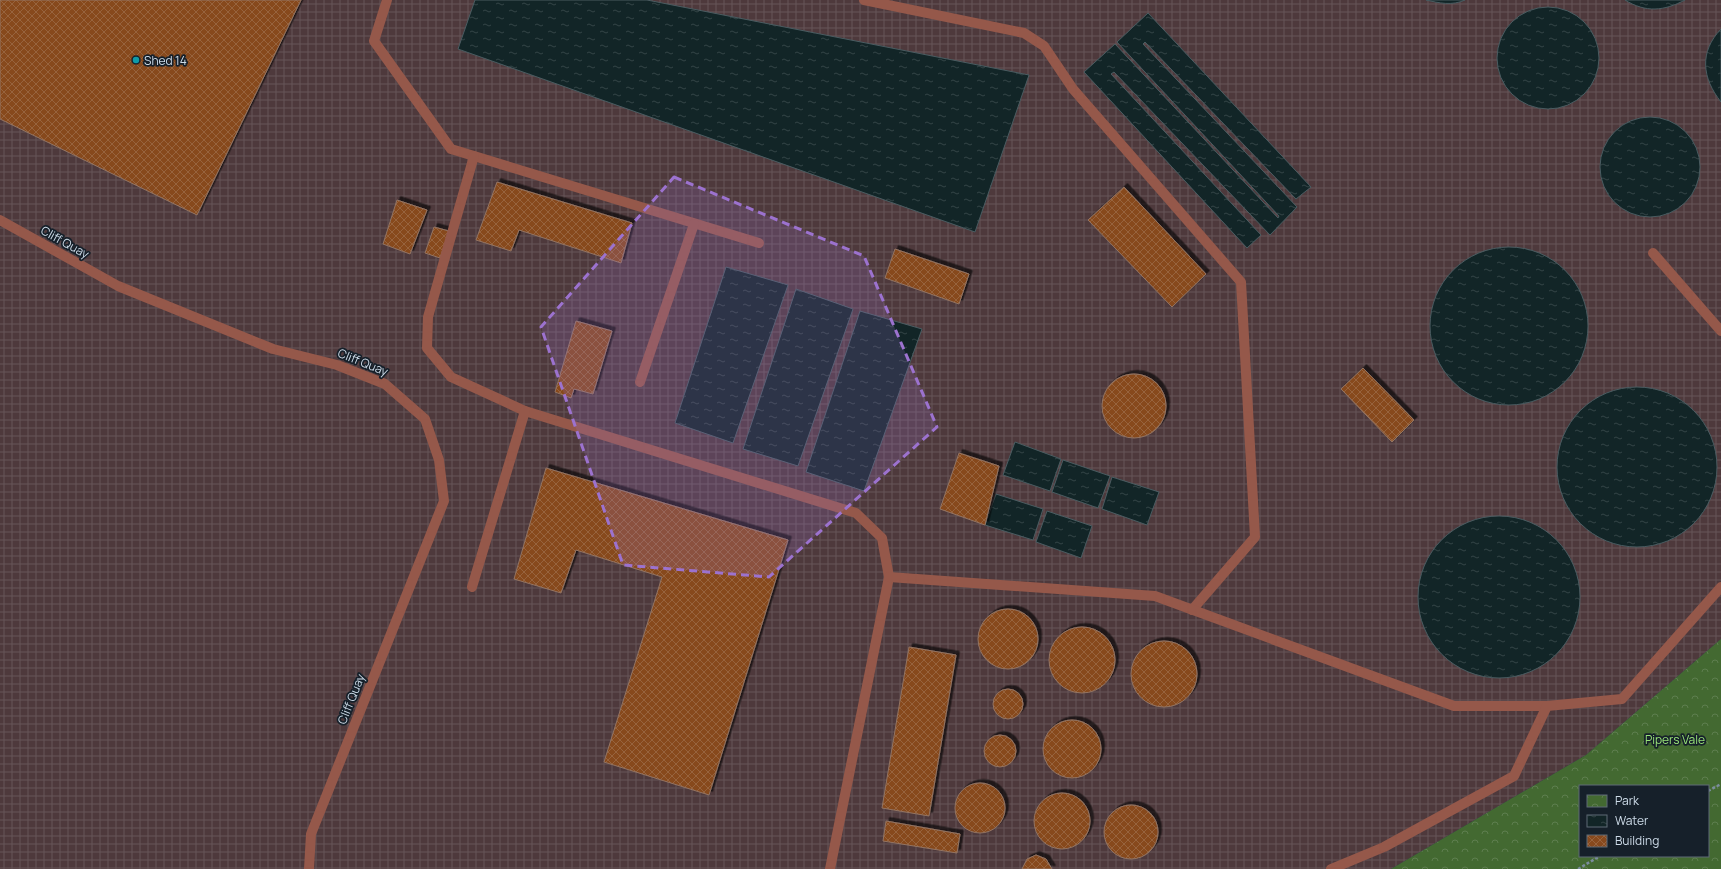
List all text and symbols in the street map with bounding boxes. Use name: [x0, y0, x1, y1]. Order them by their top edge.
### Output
place label: Shed 14: [144, 52, 187, 69]
marker: Shed 14: [131, 55, 141, 65]
street label: Cliff Quay: [38, 222, 93, 263]
street label: Cliff Quay: [335, 344, 391, 380]
street label: Cliff Quay: [333, 671, 369, 727]
park label: Pipers Vale: [1645, 731, 1705, 748]
legend: [1579, 785, 1709, 857]
text: Park: [1615, 792, 1640, 809]
text: Water: [1615, 812, 1649, 829]
text: Building: [1615, 832, 1659, 849]

